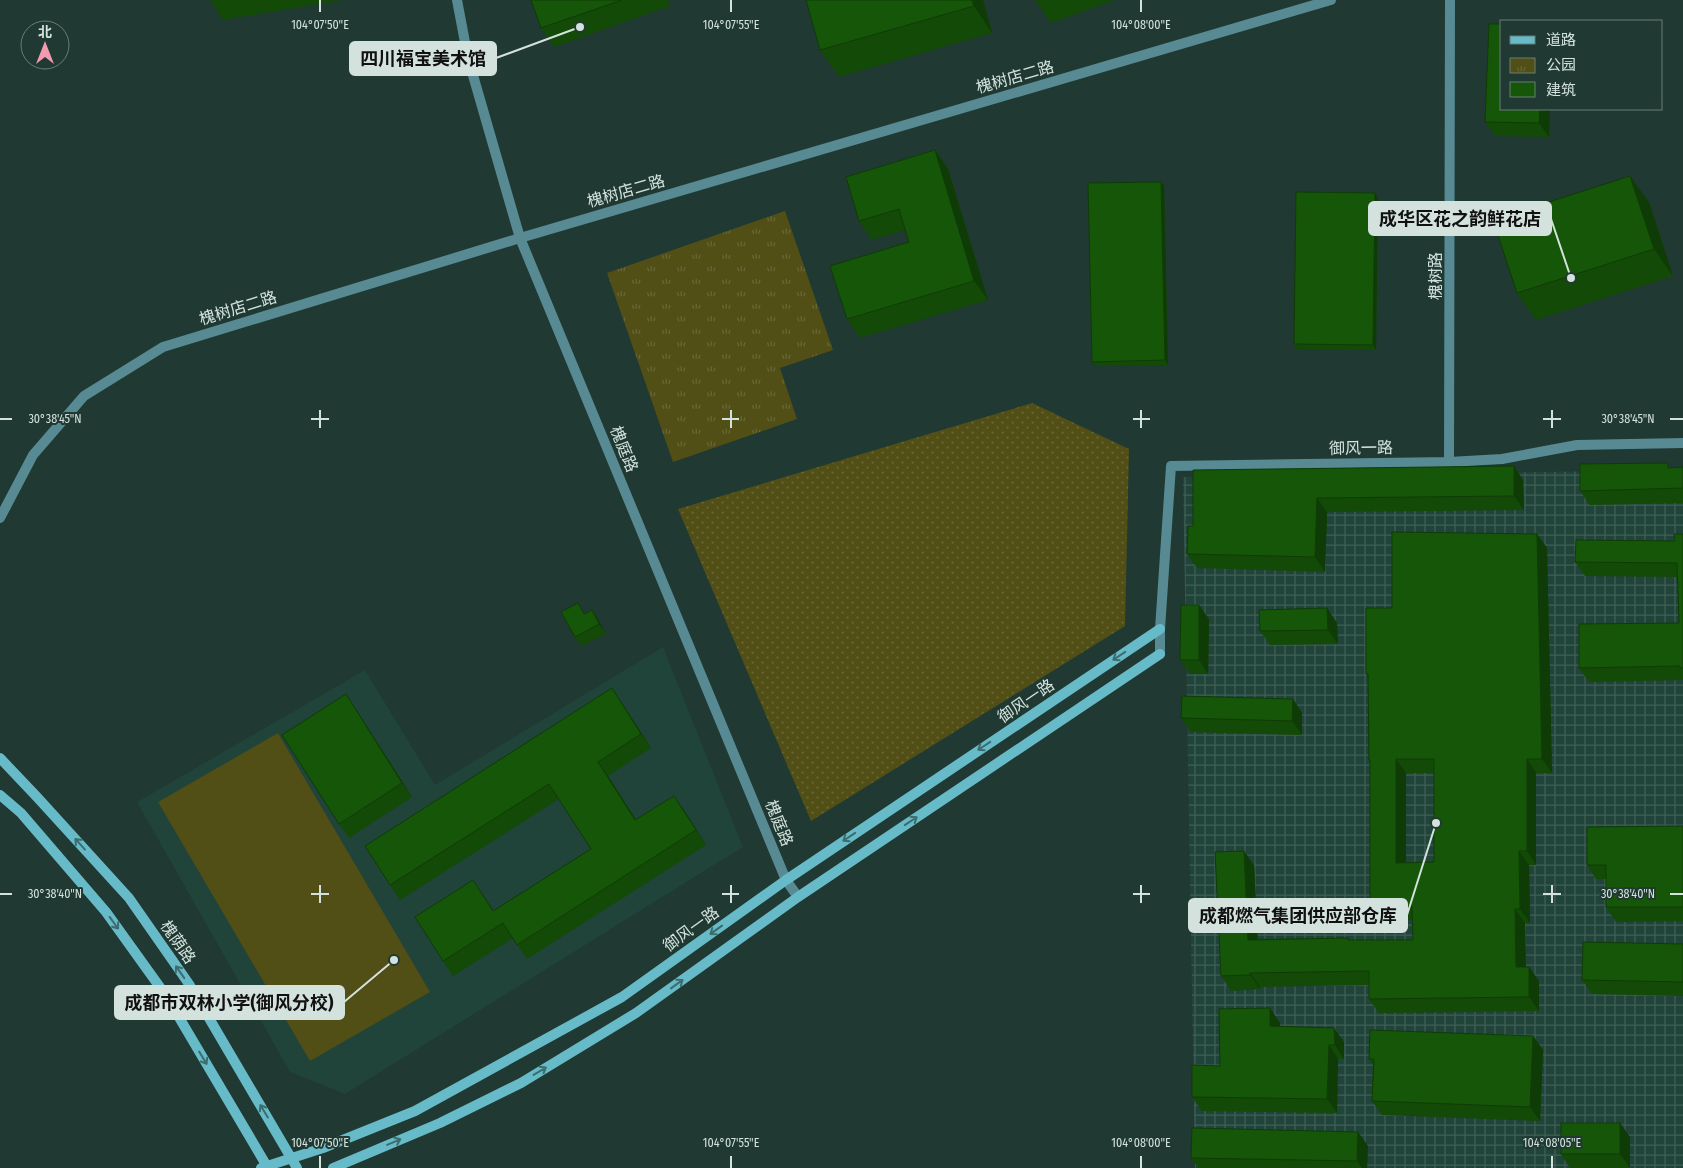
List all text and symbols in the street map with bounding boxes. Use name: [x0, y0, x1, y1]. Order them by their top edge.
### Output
text: 104°07'50"E: [291, 18, 349, 32]
text: 104°07'55"E: [703, 18, 760, 32]
text: 104°08'00"E: [1111, 18, 1171, 32]
north arrow: [20, 20, 70, 70]
legend: [1500, 20, 1663, 110]
text: 北: [38, 24, 52, 41]
text: 道路: [1546, 31, 1576, 49]
callout: 四川福宝美术馆: [350, 42, 496, 75]
text: 四川福宝美术馆: [360, 48, 486, 70]
text: 公园: [1546, 56, 1576, 74]
street label: 槐树店二路: [974, 57, 1056, 97]
text: 建筑: [1546, 81, 1576, 99]
street label: 槐树店二路: [585, 171, 667, 211]
callout: 成华区花之韵鲜花店: [1369, 202, 1551, 235]
text: 成华区花之韵鲜花店: [1379, 208, 1541, 230]
street label: 槐树路: [1426, 252, 1445, 300]
street label: 槐树店二路: [197, 287, 279, 329]
text: 30°38'45"N: [28, 412, 82, 426]
text: 30°38'45"N: [1601, 412, 1655, 426]
street label: 槐庭路: [606, 423, 642, 475]
street label: 御风一路: [1329, 438, 1393, 458]
one-way arrow: [1112, 651, 1126, 661]
street label: 御风一路: [994, 675, 1058, 727]
one-way arrow: [978, 742, 992, 752]
street label: 槐庭路: [761, 797, 797, 849]
one-way arrow: [904, 816, 918, 826]
one-way arrow: [843, 832, 857, 842]
one-way arrow: [74, 837, 86, 850]
text: 30°38'40"N: [28, 887, 82, 901]
text: 30°38'40"N: [1601, 887, 1655, 901]
callout: 成都燃气集团供应部仓库: [1189, 899, 1407, 932]
street label: 御风一路: [660, 903, 722, 955]
text: 成都燃气集团供应部仓库: [1199, 905, 1397, 927]
one-way arrow: [109, 916, 119, 930]
street label: 槐荫路: [156, 917, 200, 967]
one-way arrow: [709, 925, 723, 935]
one-way arrow: [175, 965, 185, 979]
one-way arrow: [670, 979, 684, 989]
callout: 成都市双林小学(御风分校): [115, 986, 344, 1019]
text: 成都市双林小学(御风分校): [125, 992, 334, 1014]
one-way arrow: [199, 1051, 209, 1065]
one-way arrow: [533, 1066, 547, 1076]
one-way arrow: [259, 1104, 269, 1118]
text: 104°07'50"E: [291, 1136, 349, 1150]
text: 104°07'55"E: [703, 1136, 760, 1150]
text: 104°08'00"E: [1111, 1136, 1171, 1150]
text: 104°08'05"E: [1523, 1136, 1582, 1150]
one-way arrow: [386, 1137, 401, 1147]

